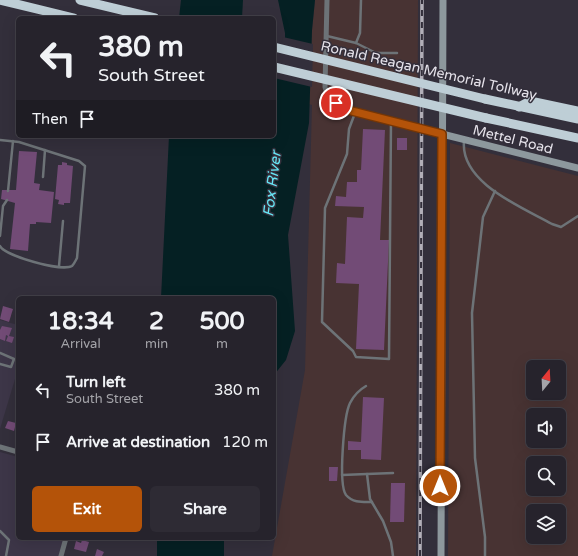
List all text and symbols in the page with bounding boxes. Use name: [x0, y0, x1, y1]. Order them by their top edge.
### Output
text: 380 m: [98, 30, 184, 64]
icon: left: [32, 32, 84, 84]
street label: Ronald Reagan Memorial Tollway: [319, 37, 539, 104]
text: South Street: [98, 64, 205, 86]
pin: [319, 86, 353, 120]
icon: arrive: [325, 92, 347, 114]
icon: arrive: [76, 108, 98, 130]
text: Then: [32, 110, 68, 128]
street label: Mettel Road: [471, 121, 555, 158]
water label: Fox River: [259, 148, 285, 218]
text: 18:34: [47, 307, 114, 336]
text: 2: [149, 307, 164, 336]
text: 500: [199, 307, 245, 336]
text: Arrival: [60, 336, 101, 352]
text: min: [145, 336, 168, 352]
text: m: [216, 336, 228, 352]
north arrow: [526, 360, 566, 400]
map controls: [526, 360, 566, 544]
text: Turn left: [66, 373, 126, 391]
icon: left: [32, 379, 54, 401]
text: 380 m: [214, 381, 260, 399]
text: South Street: [66, 391, 143, 407]
button: sound: [526, 408, 566, 448]
icon: arrive: [32, 431, 54, 453]
text: Arrive at destination: [66, 433, 210, 451]
text: 120 m: [222, 433, 268, 451]
button: search: [526, 456, 566, 496]
position arrow: [419, 465, 461, 507]
button: Exit: [32, 486, 142, 532]
button: Share: [150, 486, 260, 532]
button: layers: [526, 504, 566, 544]

